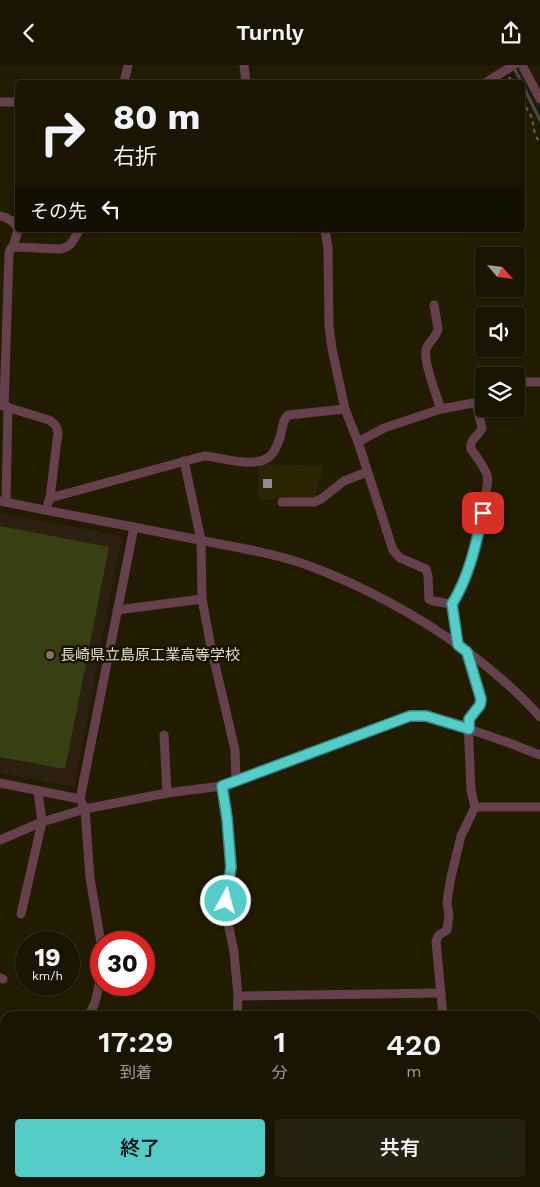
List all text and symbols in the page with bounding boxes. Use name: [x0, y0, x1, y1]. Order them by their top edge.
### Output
icon: back: [15, 19, 43, 47]
icon: share: [497, 19, 525, 47]
text: Turnly: [236, 20, 304, 45]
text: 80 m: [113, 96, 200, 138]
icon: right: [30, 100, 95, 165]
text: 右折: [113, 144, 157, 169]
icon: left: [97, 195, 125, 223]
text: その先: [30, 200, 87, 223]
north arrow: [475, 247, 525, 297]
map controls: [475, 247, 525, 417]
button: sound: [475, 307, 525, 357]
button: layers: [475, 367, 525, 417]
pin: [462, 492, 504, 534]
icon: arrive: [469, 499, 497, 527]
place label: 長崎県立島原工業高等学校: [60, 646, 240, 664]
marker: 長崎県立島原工業高等学校: [44, 649, 56, 661]
position arrow: [199, 874, 251, 926]
speed limit sign: 30: [90, 931, 155, 996]
text: 19: [34, 943, 61, 972]
text: km/h: [32, 969, 63, 983]
text: 17:29: [98, 1024, 173, 1059]
text: 1: [274, 1024, 286, 1059]
text: 420: [386, 1027, 442, 1062]
text: m: [406, 1062, 421, 1081]
text: 到着: [120, 1063, 152, 1082]
text: 分: [272, 1063, 288, 1082]
button: 終了: [15, 1119, 265, 1177]
button: 共有: [275, 1119, 525, 1177]

